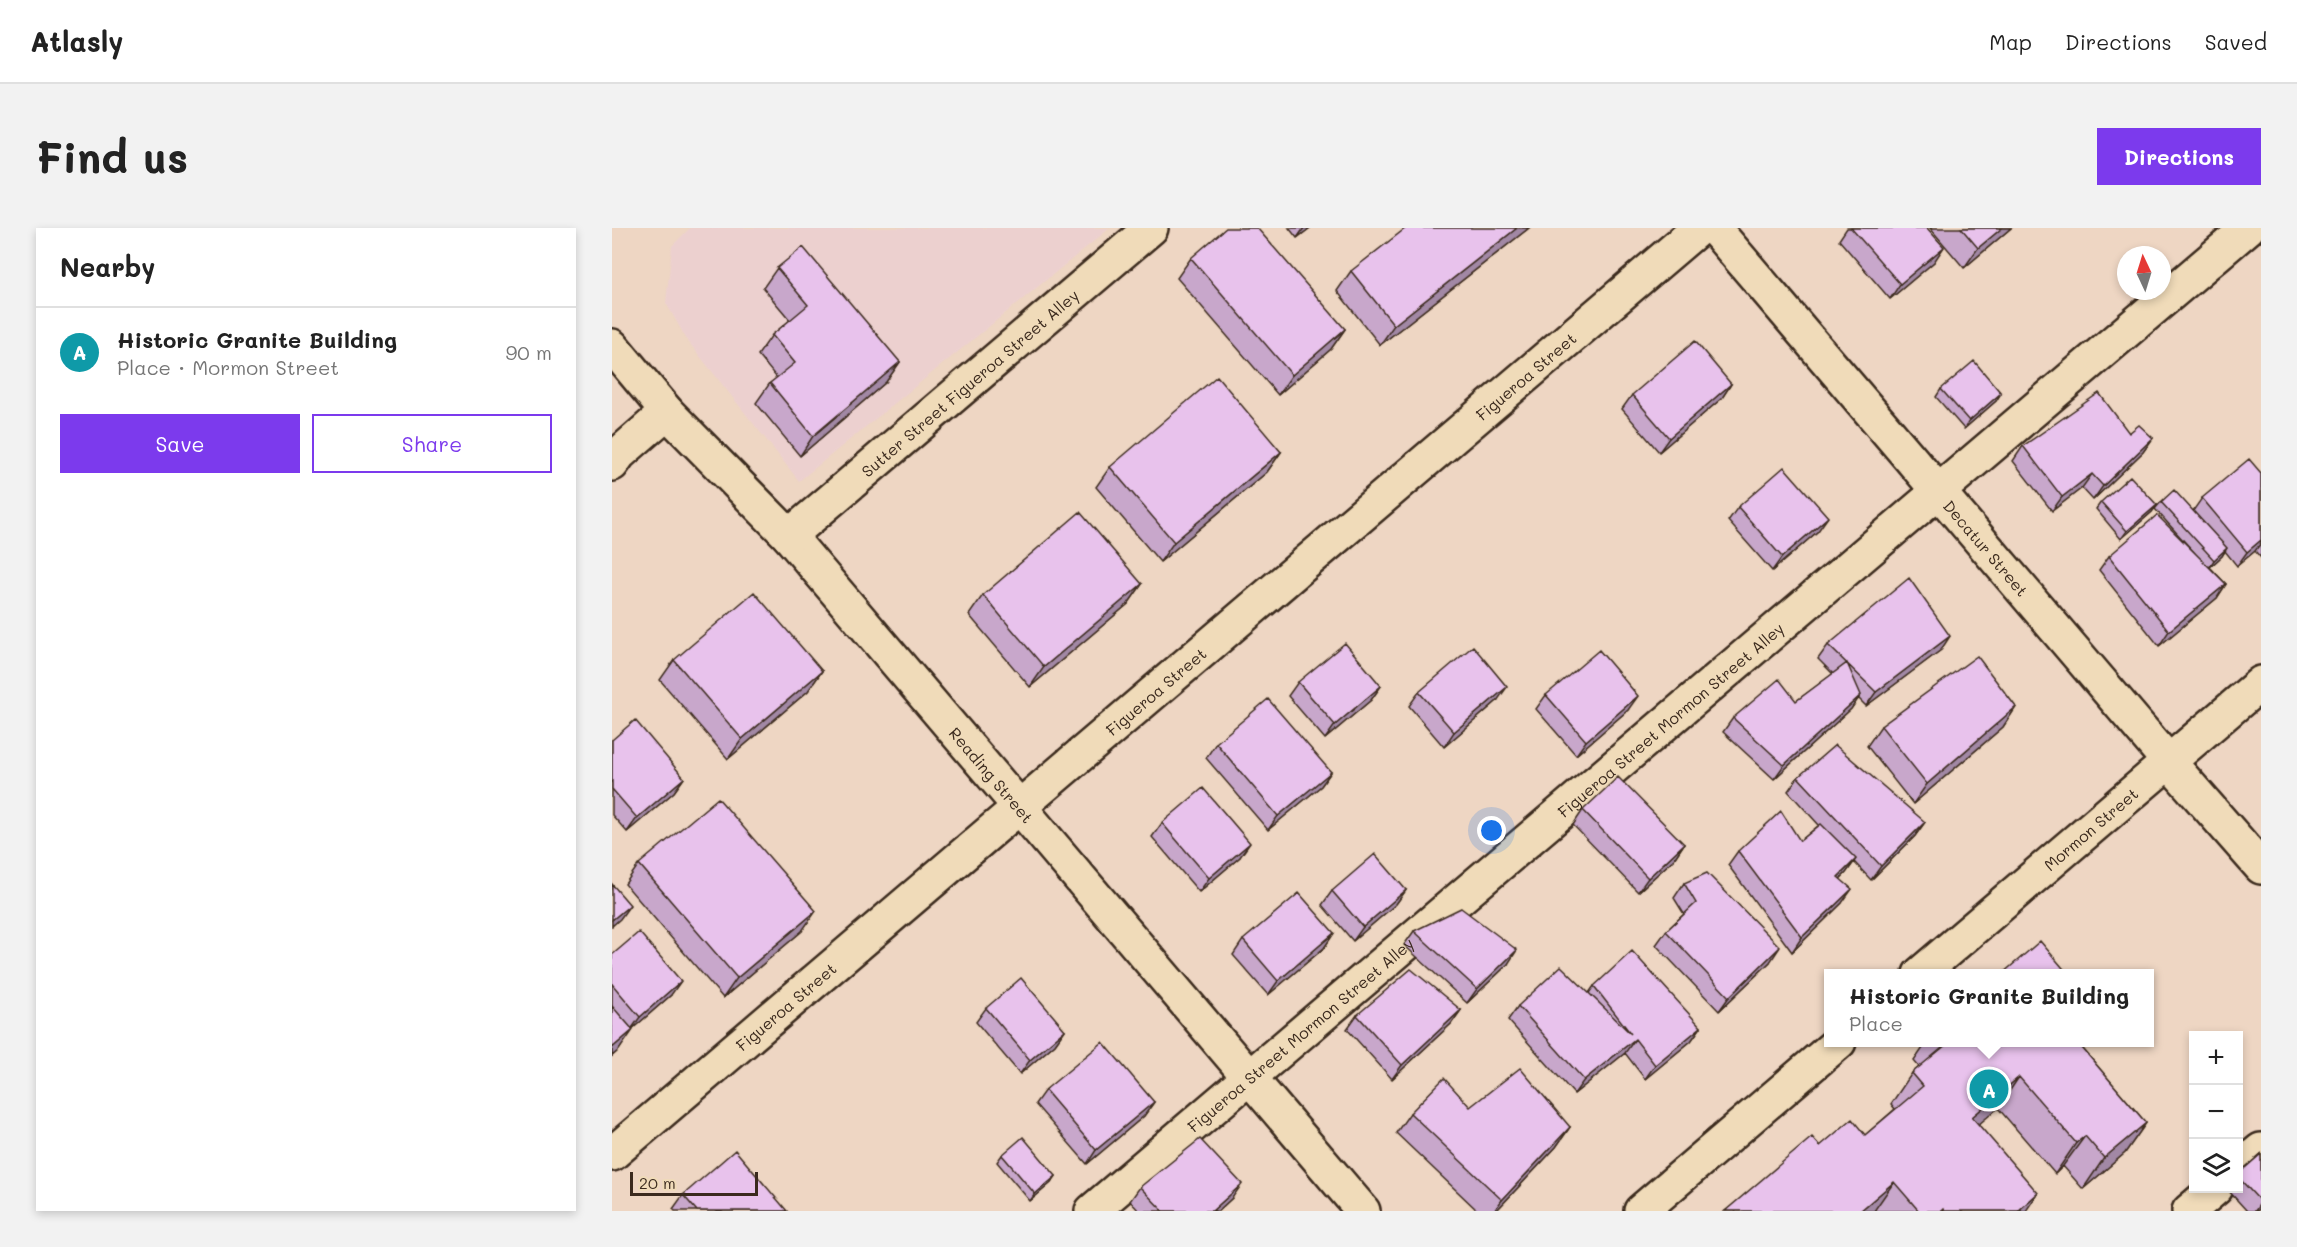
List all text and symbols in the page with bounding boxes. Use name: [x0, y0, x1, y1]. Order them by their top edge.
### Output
text: Atlasly: [30, 23, 124, 59]
text: Map: [1989, 28, 2032, 55]
text: Directions: [2065, 28, 2172, 55]
text: Saved: [2205, 28, 2267, 55]
button: Directions: [2097, 128, 2261, 185]
text: Find us: [36, 129, 188, 184]
north arrow: [2117, 246, 2171, 300]
text: Nearby: [60, 250, 155, 284]
street label: Sutter Street Figueroa Street Alley: [856, 284, 1083, 481]
text: Historic Granite Building: [117, 325, 397, 354]
street label: Figueroa Street: [1471, 327, 1580, 424]
text: A: [73, 339, 86, 365]
text: 90 m: [506, 339, 552, 365]
text: Place · Mormon Street: [117, 354, 339, 380]
button: Save: [60, 414, 300, 473]
button: Share: [312, 414, 552, 473]
street label: Decatur Street: [1939, 495, 2033, 600]
street label: Figueroa Street Mormon Street Alley: [1553, 617, 1788, 821]
street label: Figueroa Street: [1101, 642, 1210, 740]
street label: Reading Street: [945, 722, 1039, 827]
street label: Mormon Street: [2039, 782, 2142, 875]
your location: [1477, 816, 1506, 845]
street label: Figueroa Street Mormon Street Alley: [1182, 932, 1417, 1136]
street label: Figueroa Street: [731, 957, 840, 1055]
popup: [1824, 969, 2154, 1047]
text: Historic Granite Building: [1849, 981, 2129, 1010]
text: Place: [1849, 1010, 1903, 1036]
map controls: [2189, 1031, 2243, 1193]
button: +: [2189, 1031, 2243, 1085]
pin: A: [1970, 1066, 2008, 1112]
button: −: [2189, 1085, 2243, 1139]
button: layers: [2189, 1139, 2243, 1193]
scale bar: [630, 1169, 758, 1196]
text: 20 m: [639, 1172, 676, 1193]

